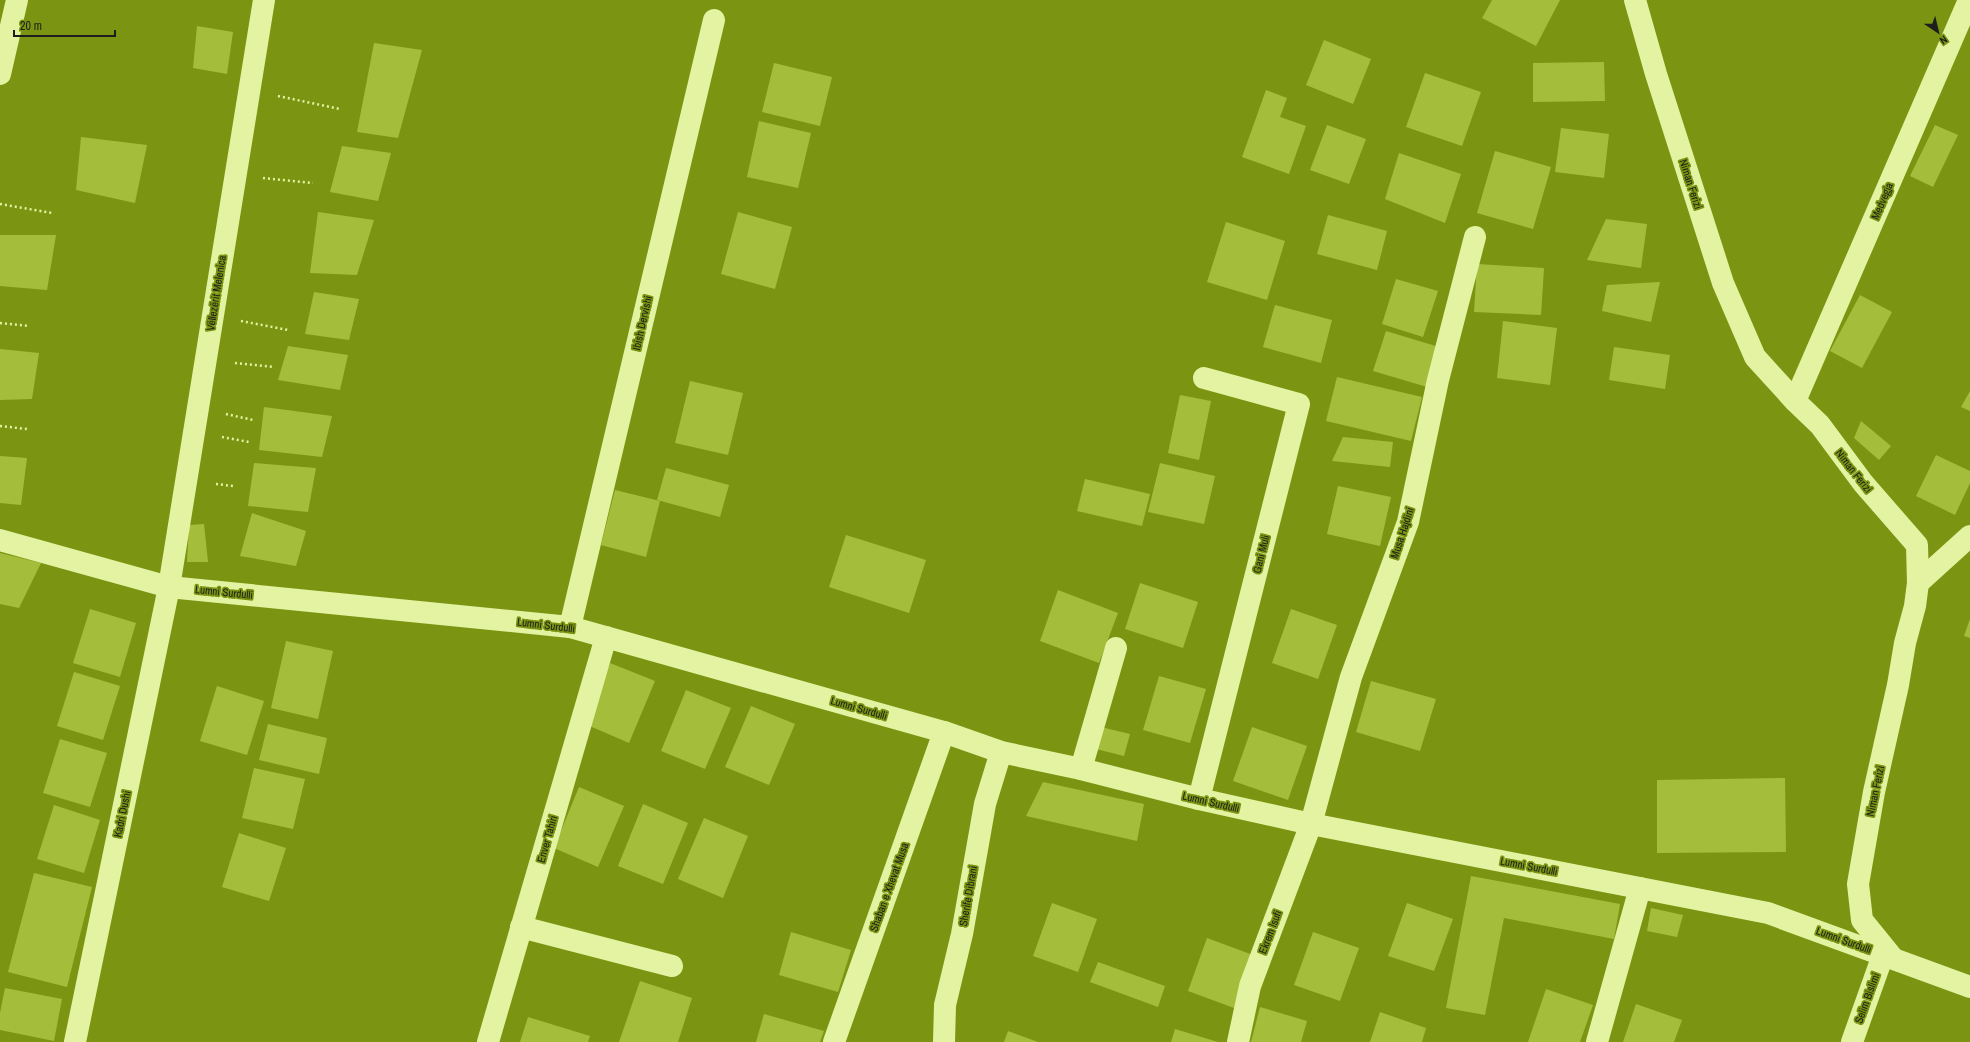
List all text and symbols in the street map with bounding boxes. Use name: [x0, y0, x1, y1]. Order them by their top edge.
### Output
scale bar: [14, 12, 115, 38]
north arrow: [1918, 12, 1958, 52]
text: 20 m: [20, 18, 42, 34]
text: N: [1937, 33, 1950, 48]
street label: Niman Ferizi: [1676, 157, 1706, 211]
street label: Medvegja: [1868, 180, 1896, 222]
street label: Vëllezërit Melenica: [203, 254, 229, 332]
street label: Ibish Dervishi: [629, 294, 655, 352]
street label: Niman Ferizi: [1833, 446, 1875, 496]
street label: Musa Hajdini: [1387, 506, 1417, 560]
street label: Gani Muli: [1249, 533, 1273, 575]
street label: Lumni Surdulli: [194, 582, 254, 602]
street label: Lumni Surdulli: [516, 615, 576, 635]
street label: Lumni Surdulli: [829, 693, 889, 723]
street label: Niman Ferizi: [1863, 764, 1887, 818]
street label: Kadri Dushi: [110, 789, 134, 839]
street label: Lumni Surdulli: [1181, 789, 1241, 815]
street label: Enver Tahiri: [534, 814, 560, 864]
street label: Shaban e Xhevat Musa: [866, 841, 912, 933]
street label: Lumni Surdulli: [1499, 854, 1559, 878]
street label: Sherife Dibrani: [956, 865, 980, 927]
street label: Ekrem Isufi: [1255, 908, 1285, 956]
street label: Lumni Surdulli: [1814, 923, 1874, 957]
street label: Selim Bislimi: [1851, 971, 1883, 1025]

